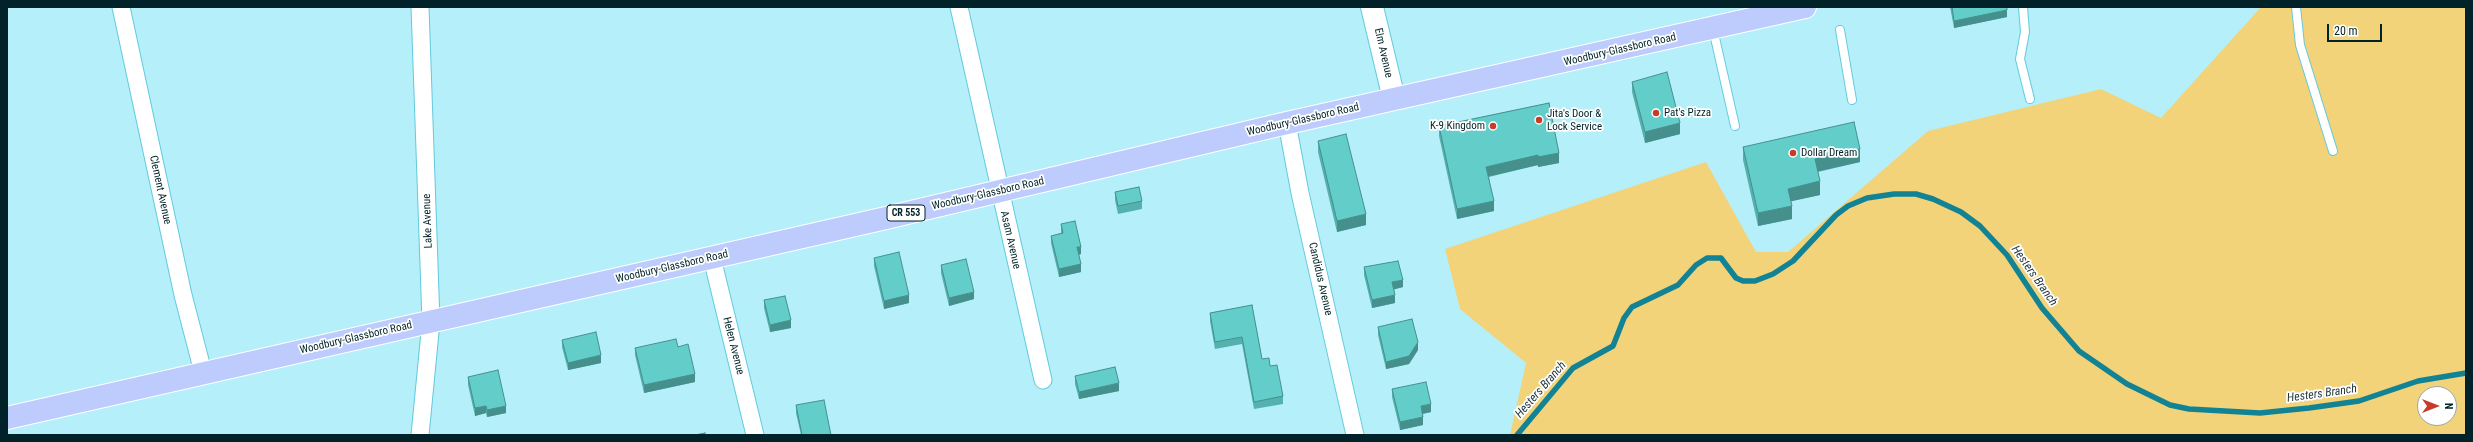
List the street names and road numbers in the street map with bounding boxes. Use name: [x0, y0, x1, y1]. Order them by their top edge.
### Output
street label: Elm Avenue: [1371, 27, 1395, 79]
street label: Woodbury-Glassboro Road: [1563, 31, 1677, 69]
street label: Woodbury-Glassboro Road: [1246, 101, 1360, 139]
street label: Clement Avenue: [146, 154, 174, 226]
street label: Woodbury-Glassboro Road: [931, 175, 1045, 213]
street label: Lake Avenue: [420, 193, 436, 249]
road number: CR 553: [887, 205, 925, 221]
street label: Asam Avenue: [997, 210, 1023, 270]
street label: Candidus Avenue: [1305, 241, 1335, 317]
street label: Woodbury-Glassboro Road: [615, 248, 729, 286]
street label: Helen Avenue: [719, 316, 747, 376]
street label: Woodbury-Glassboro Road: [299, 319, 413, 357]

